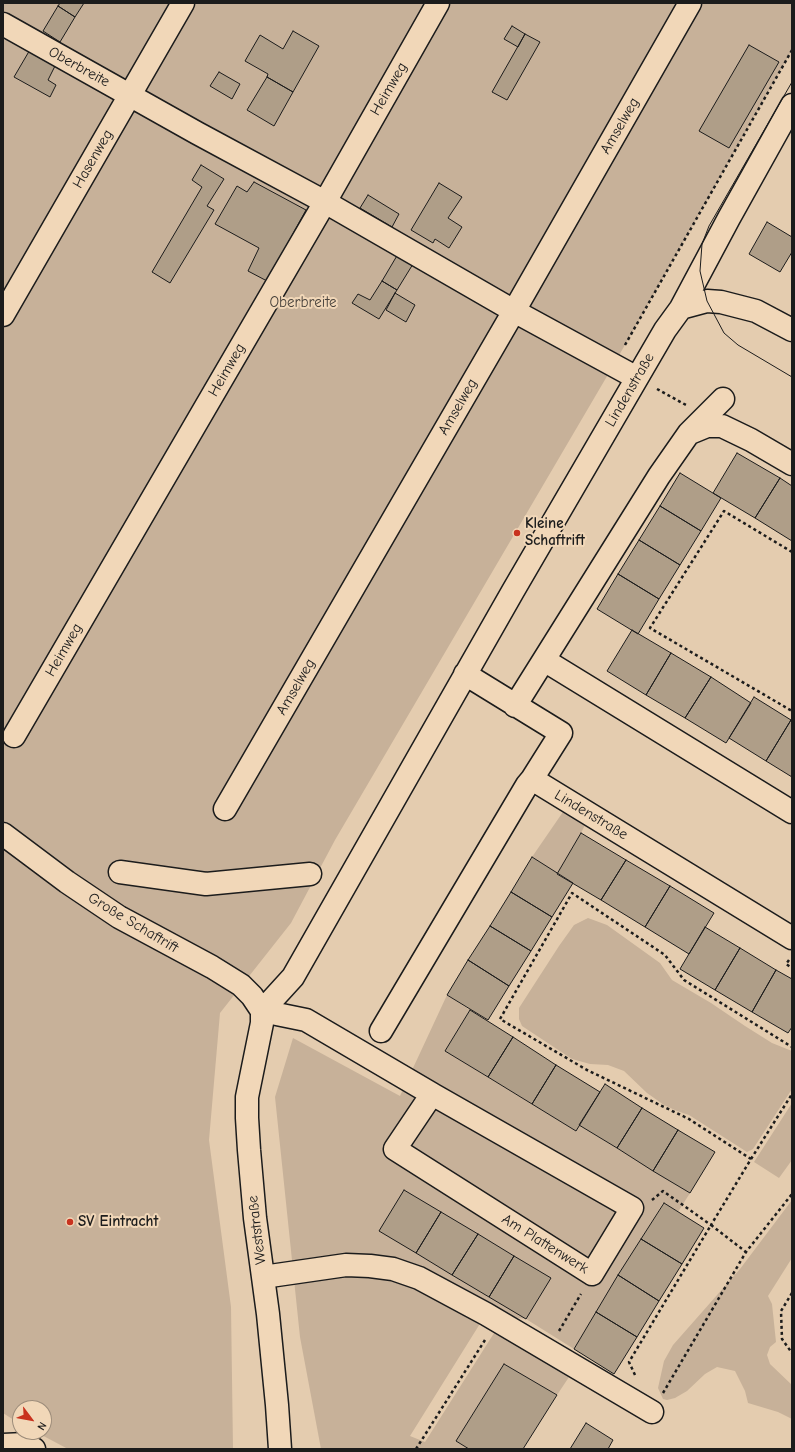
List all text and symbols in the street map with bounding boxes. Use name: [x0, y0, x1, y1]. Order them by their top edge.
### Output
street label: Oberbreite: [45, 43, 113, 91]
street label: Heimweg: [367, 59, 411, 119]
street label: Amselweg: [597, 95, 643, 157]
street label: Hasenweg: [69, 126, 117, 192]
park label: Oberbreite: [269, 294, 337, 312]
street label: Heimweg: [205, 340, 249, 400]
street label: Lindenstraße: [602, 350, 658, 430]
street label: Amselweg: [435, 376, 481, 438]
place label: Kleine Schaftrift: [525, 515, 585, 550]
marker: Kleine Schaftrift: [512, 528, 522, 538]
street label: Heimweg: [42, 620, 86, 680]
street label: Amselweg: [273, 656, 319, 718]
street label: Lindenstraße: [551, 786, 631, 844]
street label: Große Schaftrift: [84, 889, 182, 957]
street label: Weststraße: [244, 1194, 270, 1266]
street label: Am Plattenwerk: [498, 1210, 592, 1278]
place label: SV Eintracht: [78, 1213, 158, 1231]
marker: SV Eintracht: [65, 1217, 75, 1227]
north arrow: [12, 1400, 52, 1440]
text: N: [34, 1420, 49, 1433]

